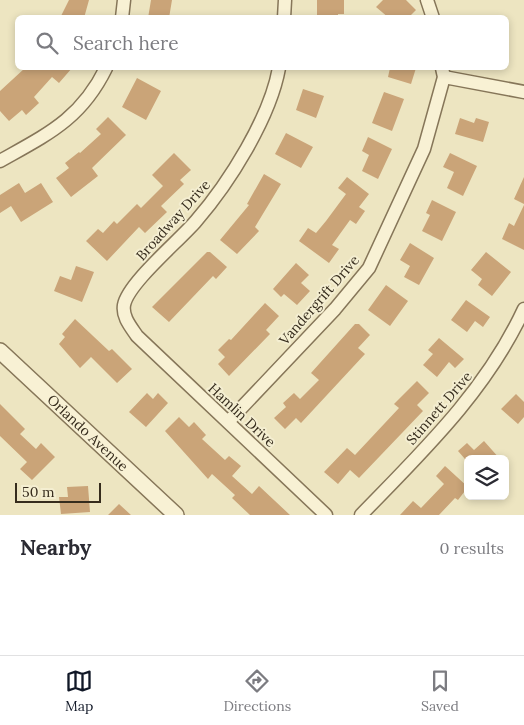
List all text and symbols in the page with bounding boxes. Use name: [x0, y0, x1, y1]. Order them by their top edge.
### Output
search box: [15, 15, 509, 70]
icon: search: [33, 29, 61, 57]
text: Search here: [73, 31, 179, 55]
street label: Broadway Drive: [132, 176, 214, 264]
street label: Vandergrift Drive: [274, 251, 363, 349]
street label: Stinnett Drive: [402, 367, 476, 448]
street label: Hamlin Drive: [205, 379, 280, 451]
street label: Orlando Avenue: [43, 391, 132, 475]
map controls: [464, 455, 509, 500]
button: layers: [464, 455, 509, 500]
scale bar: [15, 480, 101, 503]
text: 50 m: [22, 483, 55, 501]
text: Nearby: [20, 534, 91, 561]
text: 0 results: [439, 538, 504, 558]
tab: Map: [65, 667, 93, 715]
tab: Directions: [223, 667, 291, 715]
tab: Saved: [421, 667, 459, 715]

